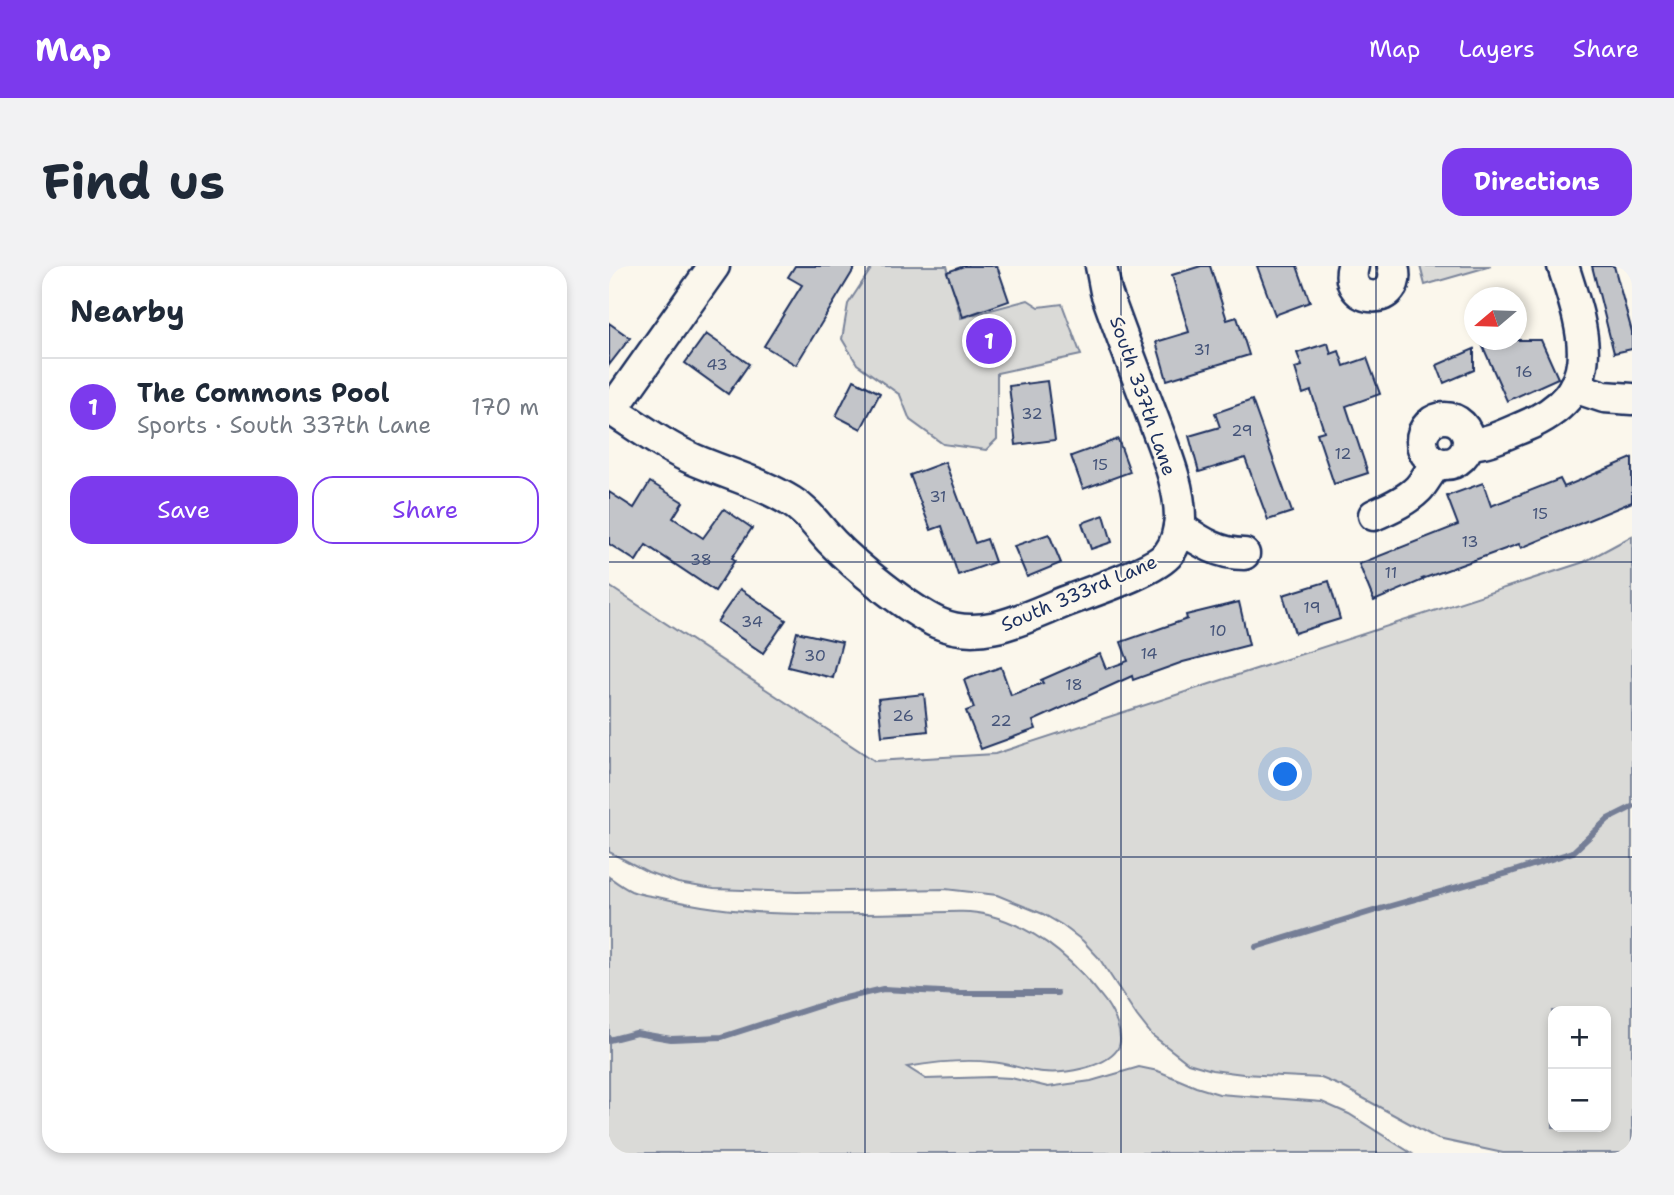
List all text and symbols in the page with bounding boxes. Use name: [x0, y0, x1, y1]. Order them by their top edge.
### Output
text: Map: [35, 27, 111, 72]
text: Map: [1369, 33, 1420, 65]
text: Layers: [1458, 33, 1535, 65]
text: Share: [1573, 33, 1639, 65]
button: Directions: [1442, 148, 1632, 216]
text: Find us: [42, 149, 225, 215]
north arrow: [1464, 287, 1527, 350]
text: Nearby: [70, 291, 185, 332]
street label: South 337th Lane: [1104, 313, 1182, 479]
pin: 1: [966, 315, 1012, 367]
house number: 31: [1193, 339, 1211, 360]
house number: 43: [706, 354, 728, 375]
house number: 16: [1515, 361, 1533, 382]
text: The Commons Pool: [137, 375, 390, 410]
text: 1: [88, 392, 98, 422]
text: 170 m: [471, 392, 539, 422]
house number: 32: [1021, 403, 1043, 424]
text: Sports · South 337th Lane: [137, 410, 431, 440]
house number: 29: [1231, 420, 1253, 441]
house number: 12: [1334, 443, 1352, 464]
house number: 15: [1092, 454, 1108, 475]
button: Save: [70, 476, 298, 544]
button: Share: [312, 476, 539, 544]
house number: 31: [929, 486, 947, 507]
house number: 15: [1532, 503, 1548, 524]
house number: 13: [1461, 531, 1479, 552]
house number: 38: [690, 549, 712, 570]
street label: South 333rd Lane: [997, 549, 1161, 637]
house number: 11: [1385, 562, 1397, 583]
house number: 19: [1303, 597, 1321, 618]
house number: 34: [741, 611, 763, 632]
house number: 10: [1209, 620, 1227, 641]
house number: 14: [1140, 643, 1158, 664]
house number: 30: [804, 645, 826, 666]
house number: 18: [1065, 674, 1083, 695]
house number: 26: [892, 705, 914, 726]
house number: 22: [990, 710, 1012, 731]
your location: [1268, 757, 1302, 791]
map controls: [1548, 1006, 1611, 1132]
button: +: [1548, 1006, 1611, 1069]
button: −: [1548, 1069, 1611, 1132]

